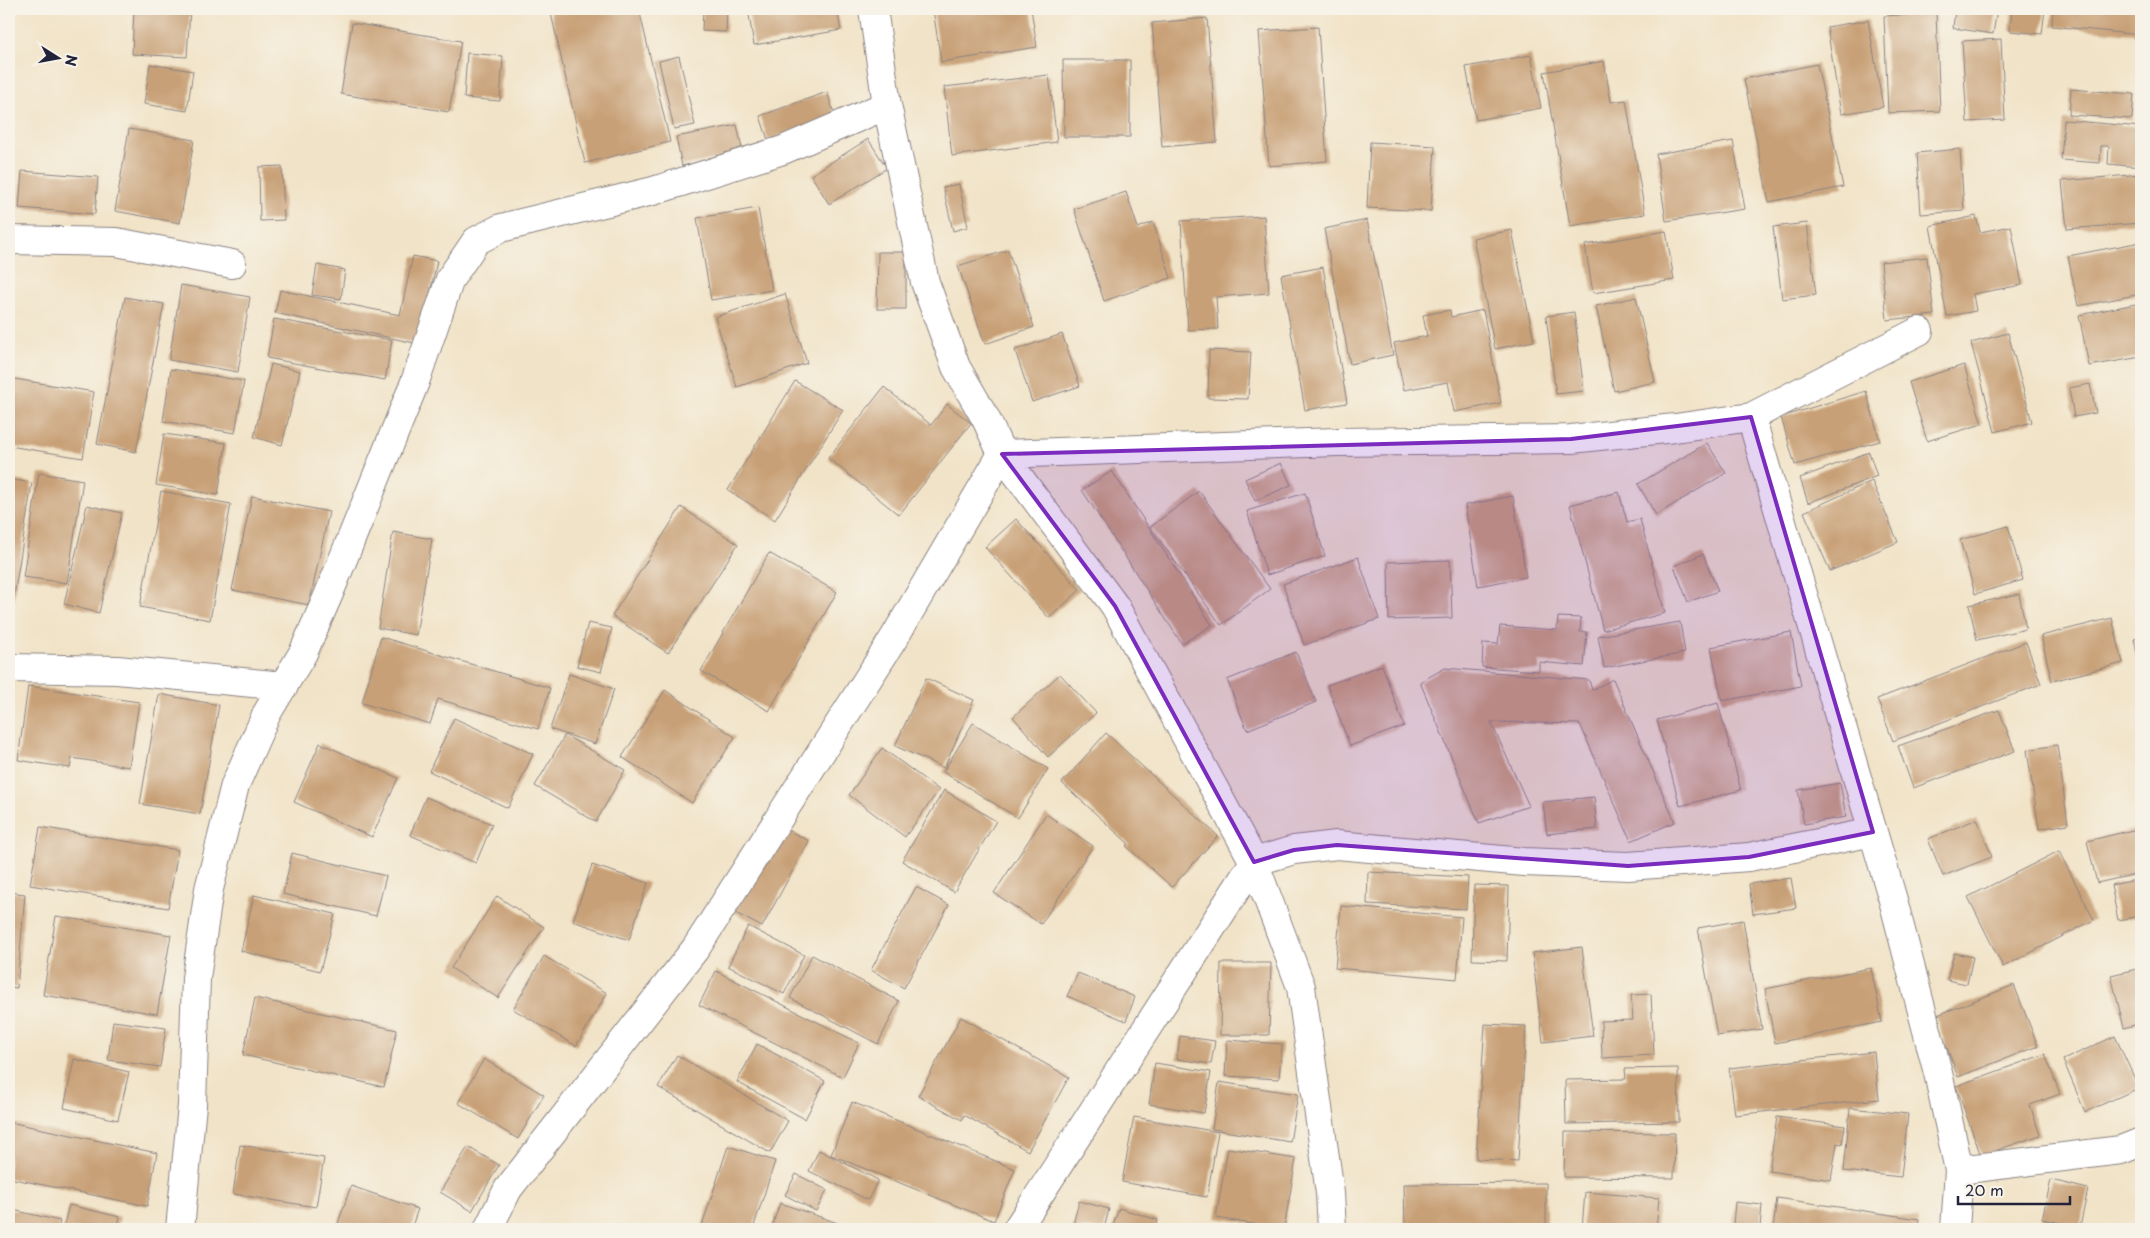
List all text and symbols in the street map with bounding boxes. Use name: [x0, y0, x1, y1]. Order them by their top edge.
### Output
north arrow: [32, 32, 82, 82]
text: N: [60, 53, 83, 68]
scale bar: [1958, 1173, 2070, 1205]
text: 20 m: [1965, 1178, 2004, 1201]

